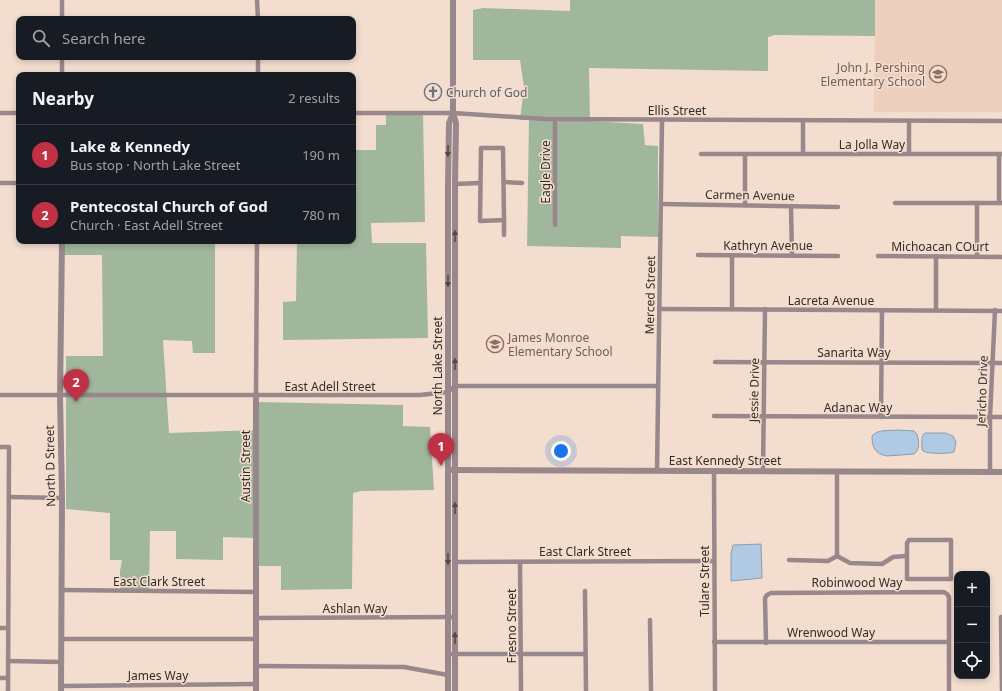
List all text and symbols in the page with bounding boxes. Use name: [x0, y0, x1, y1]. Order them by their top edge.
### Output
search box: [16, 16, 356, 60]
icon: search: [30, 27, 52, 49]
text: Search here: [62, 28, 145, 48]
place label: John J. Pershing Elementary School: [820, 59, 925, 90]
school or university icon: John J. Pershing Elementary School: [928, 64, 948, 84]
church icon: Church of God: [423, 82, 443, 102]
place label: Church of God: [446, 84, 527, 101]
text: Nearby: [32, 87, 94, 110]
text: 2 results: [288, 89, 340, 107]
street label: Ellis Street: [648, 102, 707, 119]
text: Lake & Kennedy: [70, 136, 190, 156]
street label: La Jolla Way: [839, 136, 906, 153]
street label: Eagle Drive: [537, 140, 554, 204]
one-way arrow: [445, 145, 452, 157]
text: 1: [41, 146, 49, 164]
text: 190 m: [302, 146, 340, 164]
text: Bus stop · North Lake Street: [70, 156, 240, 174]
street label: Carmen Avenue: [705, 186, 795, 204]
text: Pentecostal Church of God: [70, 196, 268, 216]
text: 2: [41, 206, 49, 224]
text: 780 m: [302, 206, 340, 224]
text: Church · East Adell Street: [70, 216, 223, 234]
one-way arrow: [452, 229, 458, 242]
street label: Kathryn Avenue: [723, 237, 813, 254]
street label: Michoacan COurt: [891, 238, 989, 255]
street label: Merced Street: [641, 255, 659, 335]
one-way arrow: [445, 275, 451, 288]
street label: Lacreta Avenue: [788, 292, 875, 309]
street label: North Lake Street: [429, 316, 446, 416]
place label: James Monroe Elementary School: [507, 329, 613, 360]
school or university icon: James Monroe Elementary School: [485, 334, 505, 354]
street label: Sanarita Way: [817, 344, 892, 361]
street label: Jericho Drive: [972, 355, 992, 428]
one-way arrow: [452, 357, 458, 370]
street label: Jessie Drive: [745, 358, 763, 423]
pin: 2: [63, 369, 89, 402]
street label: East Adell Street: [284, 378, 376, 395]
street label: Adanac Way: [824, 399, 893, 416]
street label: North D Street: [41, 424, 59, 507]
street label: Austin Street: [237, 429, 254, 502]
pin: 1: [428, 433, 454, 466]
your location: [551, 441, 571, 461]
street label: East Kennedy Street: [669, 452, 782, 469]
one-way arrow: [452, 501, 458, 514]
street label: East Clark Street: [539, 543, 632, 560]
street label: Tulare Street: [696, 545, 713, 617]
one-way arrow: [445, 553, 451, 566]
map controls: [954, 571, 990, 679]
button: +: [954, 571, 990, 607]
street label: East Clark Street: [113, 573, 206, 590]
street label: Robinwood Way: [812, 574, 903, 591]
street label: Fresno Street: [503, 588, 520, 663]
street label: Ashlan Way: [323, 600, 388, 617]
button: −: [954, 607, 990, 643]
street label: Wrenwood Way: [787, 624, 876, 641]
one-way arrow: [452, 631, 458, 644]
button: locate: [954, 643, 990, 679]
street label: James Way: [127, 667, 189, 684]

